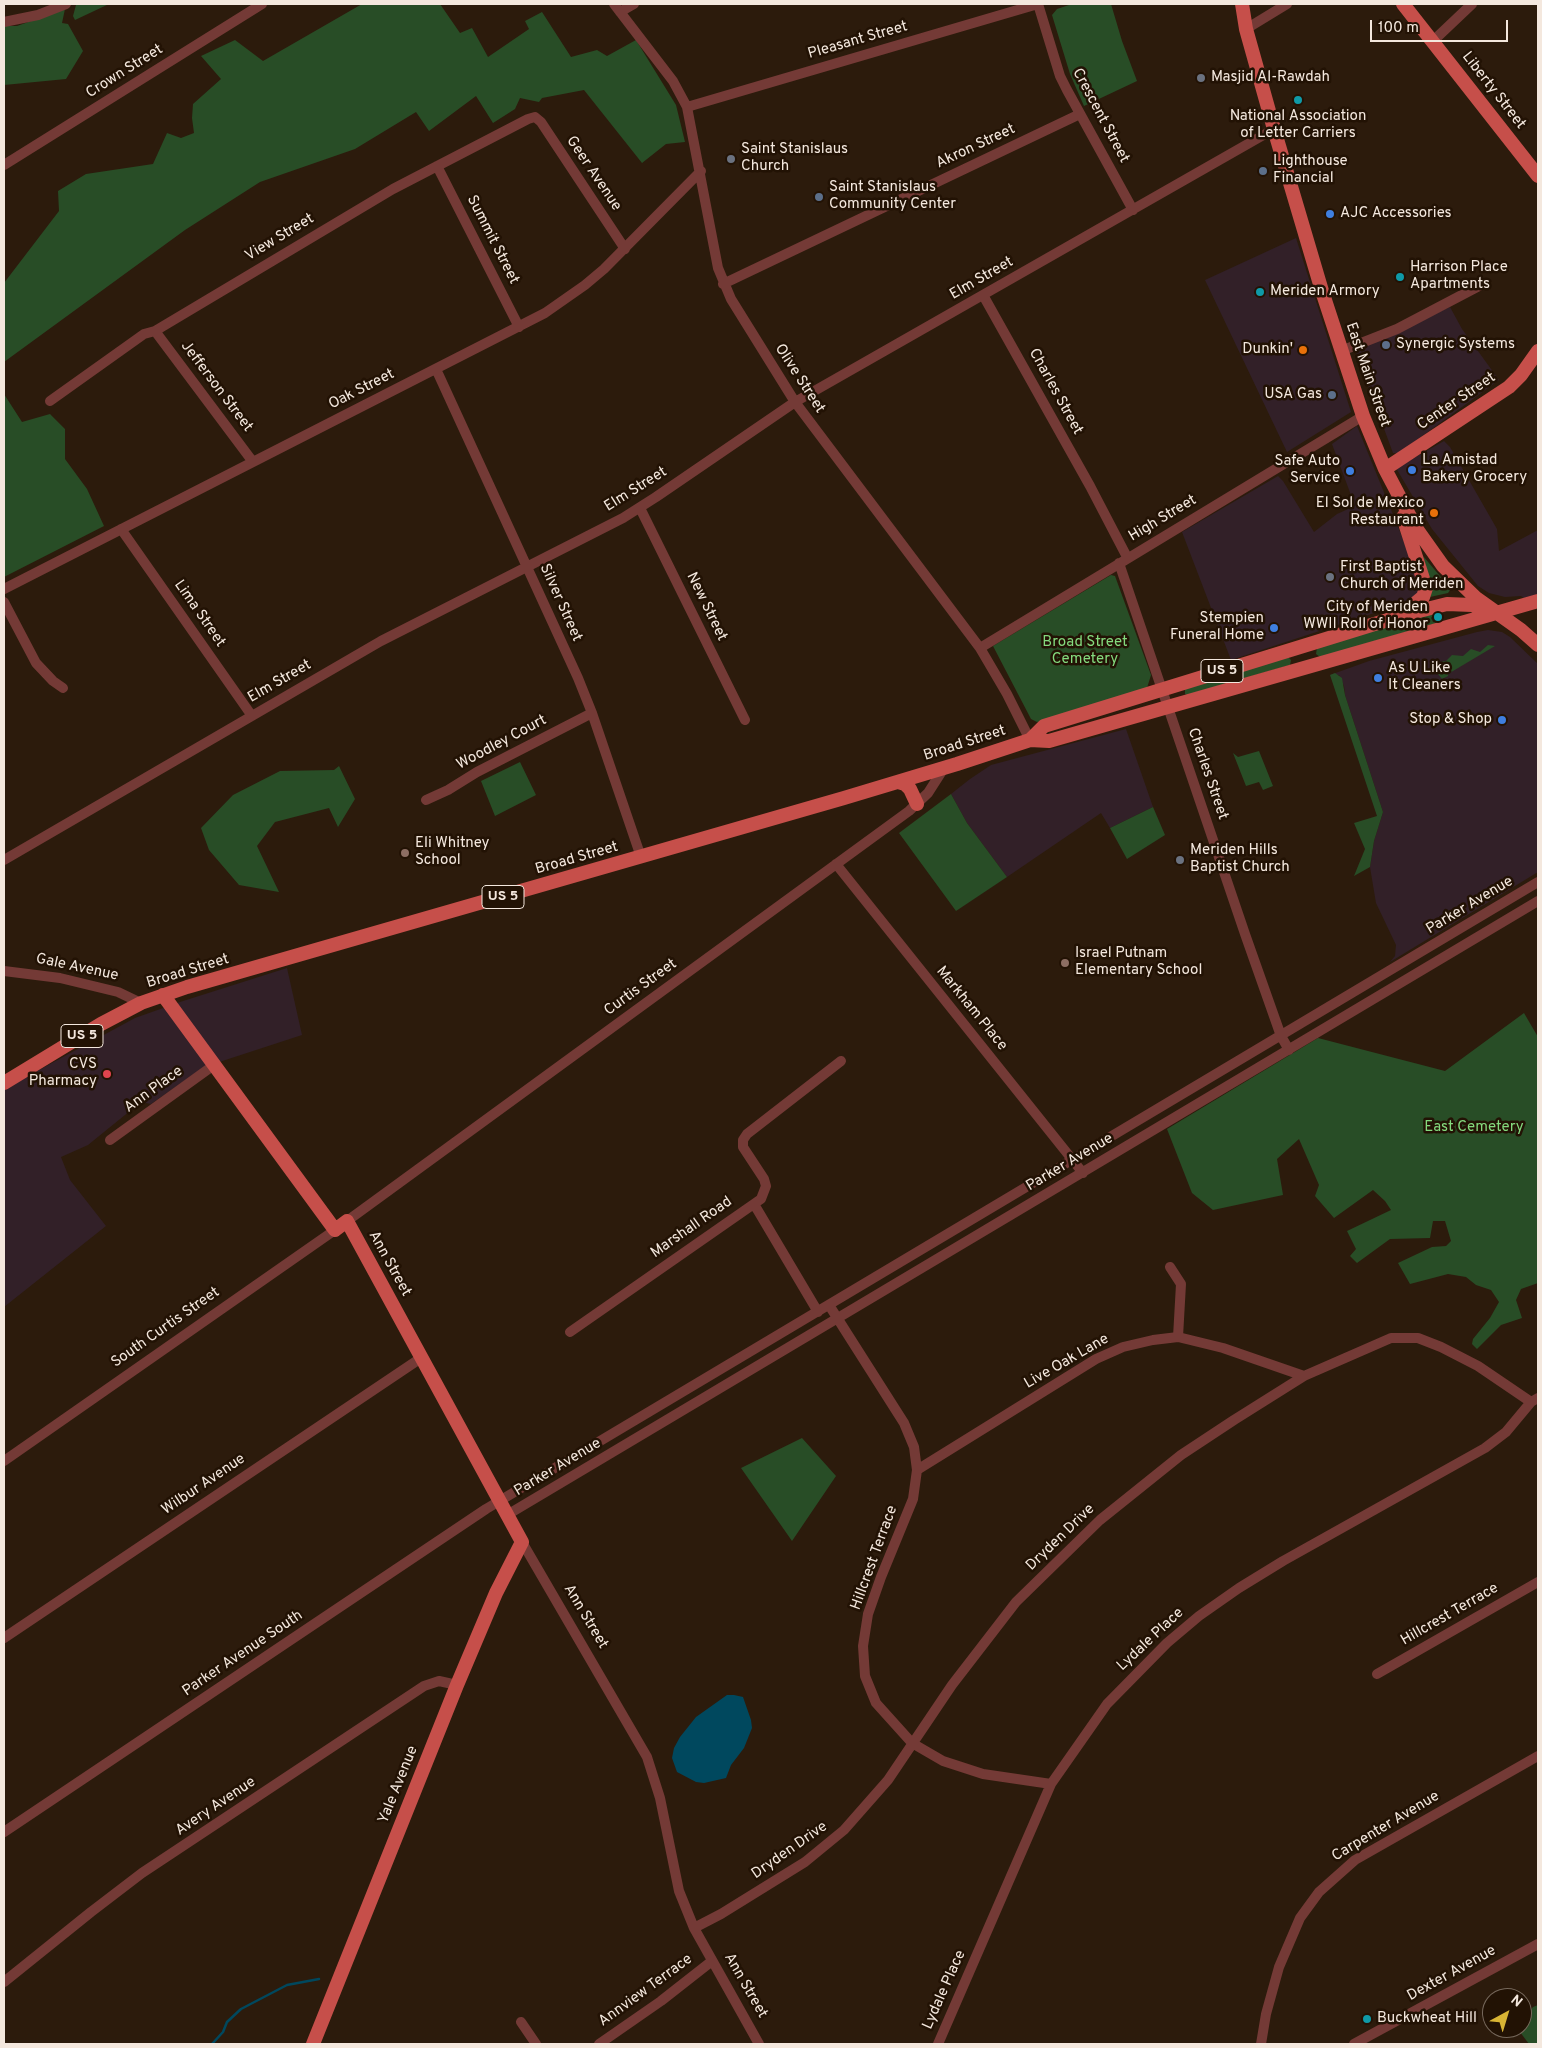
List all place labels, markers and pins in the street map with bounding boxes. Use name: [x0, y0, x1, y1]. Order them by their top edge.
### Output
place label: Masjid Al-Rawdah: [1211, 69, 1330, 87]
marker: Masjid Al-Rawdah: [1195, 72, 1207, 84]
marker: National Association of Letter Carriers: [1292, 94, 1304, 106]
place label: National Association of Letter Carriers: [1230, 108, 1366, 143]
place label: Saint Stanislaus Church: [741, 141, 848, 176]
marker: Saint Stanislaus Church: [725, 153, 737, 165]
place label: Lighthouse Financial: [1273, 153, 1348, 188]
marker: Lighthouse Financial: [1257, 165, 1269, 177]
place label: Saint Stanislaus Community Center: [829, 179, 956, 214]
marker: Saint Stanislaus Community Center: [813, 191, 825, 203]
place label: AJC Accessories: [1340, 205, 1452, 223]
marker: AJC Accessories: [1324, 208, 1336, 220]
place label: Harrison Place Apartments: [1410, 259, 1508, 294]
marker: Harrison Place Apartments: [1394, 271, 1406, 283]
place label: Meriden Armory: [1270, 283, 1380, 301]
marker: Meriden Armory: [1254, 286, 1266, 298]
place label: Synergic Systems: [1396, 336, 1515, 354]
marker: Synergic Systems: [1380, 339, 1392, 351]
place label: Dunkin': [1242, 341, 1293, 359]
marker: Dunkin': [1297, 344, 1309, 356]
place label: USA Gas: [1264, 386, 1322, 404]
marker: USA Gas: [1326, 389, 1338, 401]
place label: La Amistad Bakery Grocery: [1422, 452, 1527, 487]
place label: Safe Auto Service: [1274, 453, 1340, 488]
marker: La Amistad Bakery Grocery: [1406, 464, 1418, 476]
marker: Safe Auto Service: [1344, 465, 1356, 477]
place label: El Sol de Mexico Restaurant: [1316, 495, 1424, 530]
marker: El Sol de Mexico Restaurant: [1428, 507, 1440, 519]
place label: First Baptist Church of Meriden: [1340, 559, 1463, 594]
marker: First Baptist Church of Meriden: [1324, 571, 1336, 583]
place label: City of Meriden WWII Roll of Honor: [1303, 599, 1428, 634]
place label: Stempien Funeral Home: [1170, 610, 1264, 645]
marker: City of Meriden WWII Roll of Honor: [1432, 611, 1444, 623]
marker: Stempien Funeral Home: [1268, 622, 1280, 634]
place label: As U Like It Cleaners: [1388, 660, 1461, 695]
marker: As U Like It Cleaners: [1372, 672, 1384, 684]
place label: Stop & Shop: [1409, 711, 1492, 729]
marker: Stop & Shop: [1496, 714, 1508, 726]
place label: Eli Whitney School: [415, 835, 490, 870]
place label: Meriden Hills Baptist Church: [1190, 842, 1290, 877]
marker: Eli Whitney School: [399, 847, 411, 859]
marker: Meriden Hills Baptist Church: [1174, 854, 1186, 866]
place label: Israel Putnam Elementary School: [1075, 945, 1202, 980]
marker: Israel Putnam Elementary School: [1059, 957, 1071, 969]
place label: CVS Pharmacy: [29, 1056, 97, 1091]
marker: CVS Pharmacy: [101, 1068, 113, 1080]
place label: Buckwheat Hill: [1377, 2010, 1477, 2028]
marker: Buckwheat Hill: [1361, 2013, 1373, 2025]

